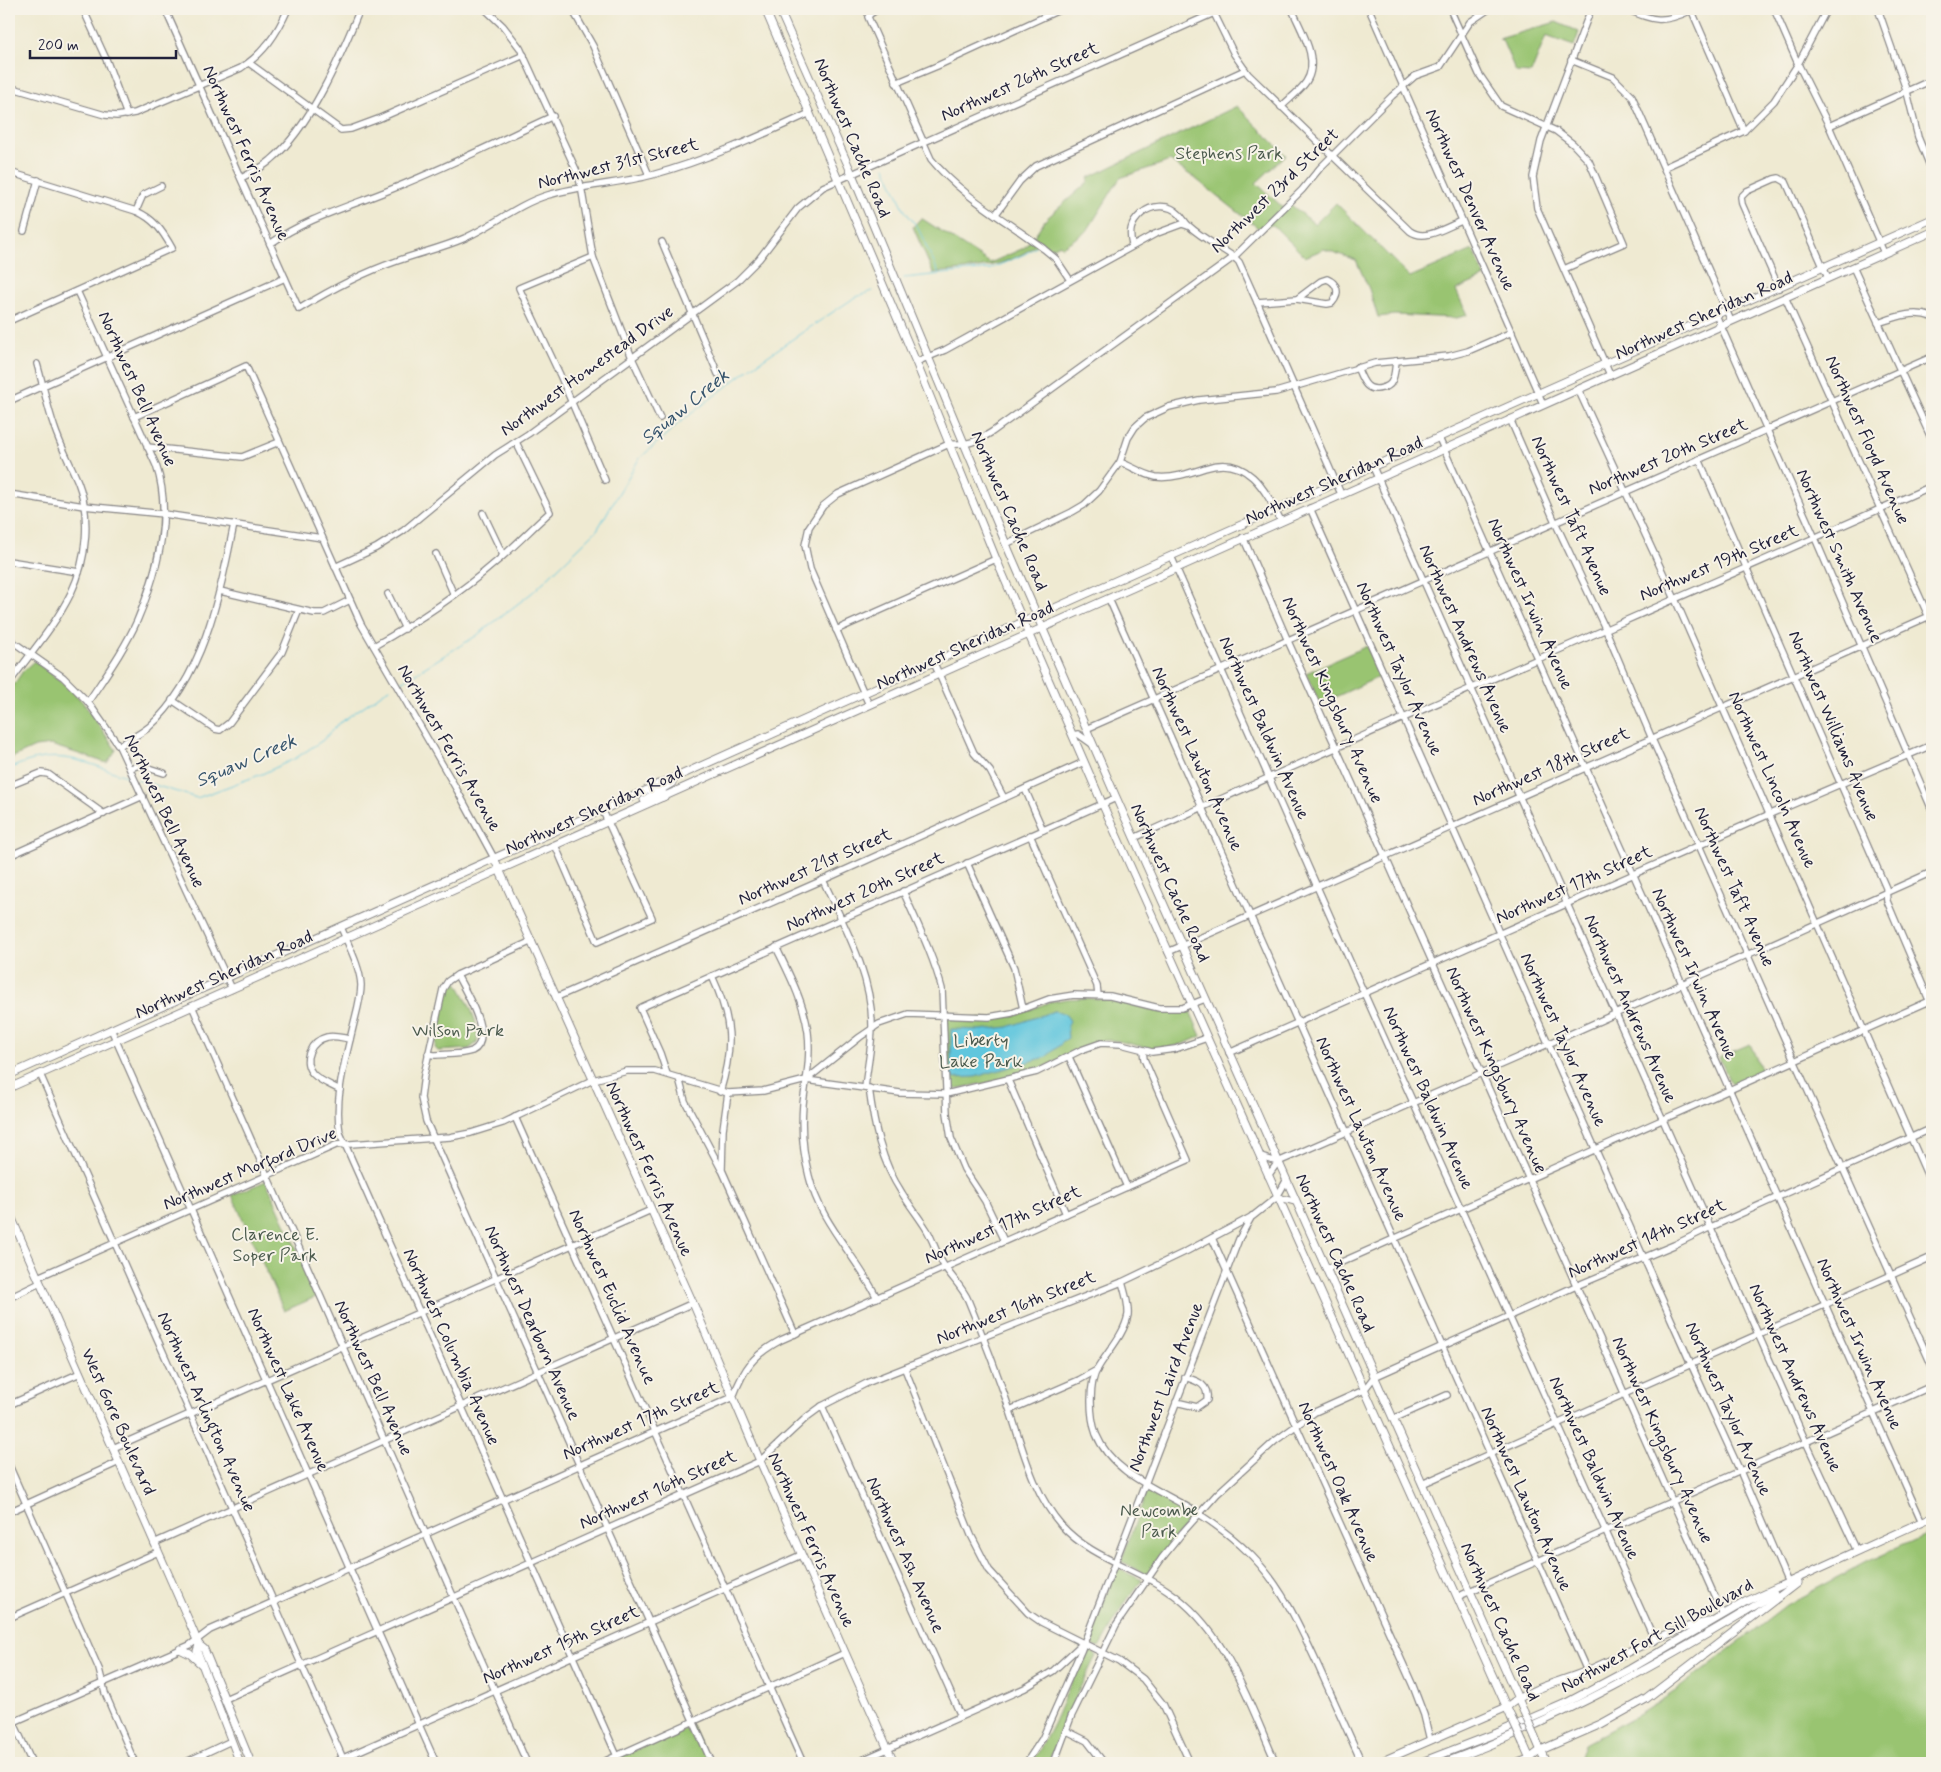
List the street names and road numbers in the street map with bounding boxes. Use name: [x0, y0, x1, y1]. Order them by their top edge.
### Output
street label: Northwest 26th Street: [937, 36, 1103, 128]
street label: Northwest Cache Road: [807, 54, 897, 222]
street label: Northwest Ferris Avenue: [196, 62, 296, 244]
street label: Northwest Denver Avenue: [1419, 105, 1521, 295]
street label: Northwest 23rd Street: [1205, 123, 1345, 259]
street label: Northwest 31st Street: [535, 132, 701, 196]
street label: Northwest Sheridan Road: [1611, 266, 1797, 366]
street label: Northwest Homestead Drive: [495, 300, 679, 442]
street label: Northwest Bell Avenue: [92, 308, 182, 470]
street label: Northwest Floyd Avenue: [1819, 352, 1915, 528]
street label: Northwest 20th Street: [1585, 412, 1752, 501]
street label: Northwest Cache Road: [964, 427, 1054, 595]
street label: Northwest Sheridan Road: [1241, 431, 1427, 531]
street label: Northwest Taft Avenue: [1525, 432, 1617, 600]
street label: Northwest Smith Avenue: [1790, 465, 1888, 647]
street label: Northwest Irwin Avenue: [1481, 514, 1579, 694]
street label: Northwest 19th Street: [1636, 518, 1803, 607]
street label: Northwest Andrews Avenue: [1413, 541, 1517, 737]
street label: Northwest Taylor Avenue: [1350, 578, 1448, 760]
street label: Northwest Kingsbury Avenue: [1275, 593, 1388, 808]
street label: Northwest Sheridan Road: [872, 596, 1058, 696]
street label: Northwest Williams Avenue: [1782, 627, 1884, 825]
street label: Northwest Baldwin Avenue: [1213, 633, 1315, 823]
street label: Northwest Ferris Avenue: [391, 660, 507, 836]
street label: Northwest Lawton Avenue: [1145, 663, 1249, 855]
street label: Northwest Lincoln Avenue: [1722, 688, 1822, 872]
street label: Northwest 18th Street: [1469, 721, 1634, 813]
street label: Northwest Bell Avenue: [118, 730, 210, 892]
street label: Northwest Sheridan Road: [501, 761, 687, 861]
street label: Northwest Cache Road: [1124, 800, 1216, 966]
street label: Northwest Taft Avenue: [1688, 803, 1780, 971]
street label: Northwest 21st Street: [734, 822, 896, 912]
street label: Northwest 17th Street: [1492, 839, 1656, 930]
street label: Northwest 20th Street: [782, 846, 948, 938]
street label: Northwest Irwin Avenue: [1645, 884, 1743, 1064]
street label: Northwest Andrews Avenue: [1578, 911, 1682, 1107]
street label: Northwest Sheridan Road: [131, 925, 317, 1025]
street label: Northwest Taylor Avenue: [1514, 949, 1612, 1131]
street label: Northwest Kingsbury Avenue: [1439, 963, 1552, 1178]
street label: Northwest Baldwin Avenue: [1377, 1003, 1479, 1193]
street label: Northwest Lawton Avenue: [1309, 1033, 1413, 1225]
street label: Northwest Ferris Avenue: [599, 1078, 699, 1260]
street label: Northwest Morford Drive: [159, 1121, 341, 1218]
street label: Northwest Cache Road: [1289, 1170, 1381, 1336]
street label: Northwest 17th Street: [921, 1179, 1085, 1270]
street label: Northwest 14th Street: [1564, 1193, 1730, 1285]
street label: Northwest Euclid Avenue: [562, 1206, 662, 1389]
street label: Northwest Dearborn Avenue: [478, 1222, 586, 1424]
street label: Northwest Columbia Avenue: [397, 1245, 505, 1449]
street label: Northwest Irwin Avenue: [1810, 1254, 1908, 1434]
street label: Northwest 16th Street: [933, 1265, 1100, 1351]
street label: Northwest Andrews Avenue: [1743, 1280, 1847, 1476]
street label: Northwest Bell Avenue: [328, 1297, 418, 1459]
street label: Northwest Laird Avenue: [1123, 1299, 1209, 1475]
street label: Northwest Lake Avenue: [241, 1304, 335, 1476]
street label: Northwest Arlington Avenue: [149, 1308, 261, 1517]
street label: Northwest Taylor Avenue: [1679, 1318, 1777, 1500]
street label: Northwest Kingsbury Avenue: [1605, 1333, 1718, 1548]
street label: West Gore Boulevard: [75, 1345, 161, 1499]
street label: Northwest Baldwin Avenue: [1543, 1373, 1645, 1563]
street label: Northwest 17th Street: [559, 1375, 723, 1466]
street label: Northwest Oak Avenue: [1292, 1398, 1384, 1566]
street label: Northwest Lawton Avenue: [1474, 1403, 1578, 1595]
street label: Northwest 16th Street: [575, 1444, 741, 1536]
street label: Northwest Ferris Avenue: [761, 1449, 861, 1631]
street label: Northwest Ash Avenue: [860, 1473, 950, 1637]
street label: Northwest Cache Road: [1454, 1539, 1546, 1705]
street label: Northwest Fort Sill Boulevard: [1556, 1573, 1758, 1699]
street label: Northwest 15th Street: [479, 1599, 644, 1690]

